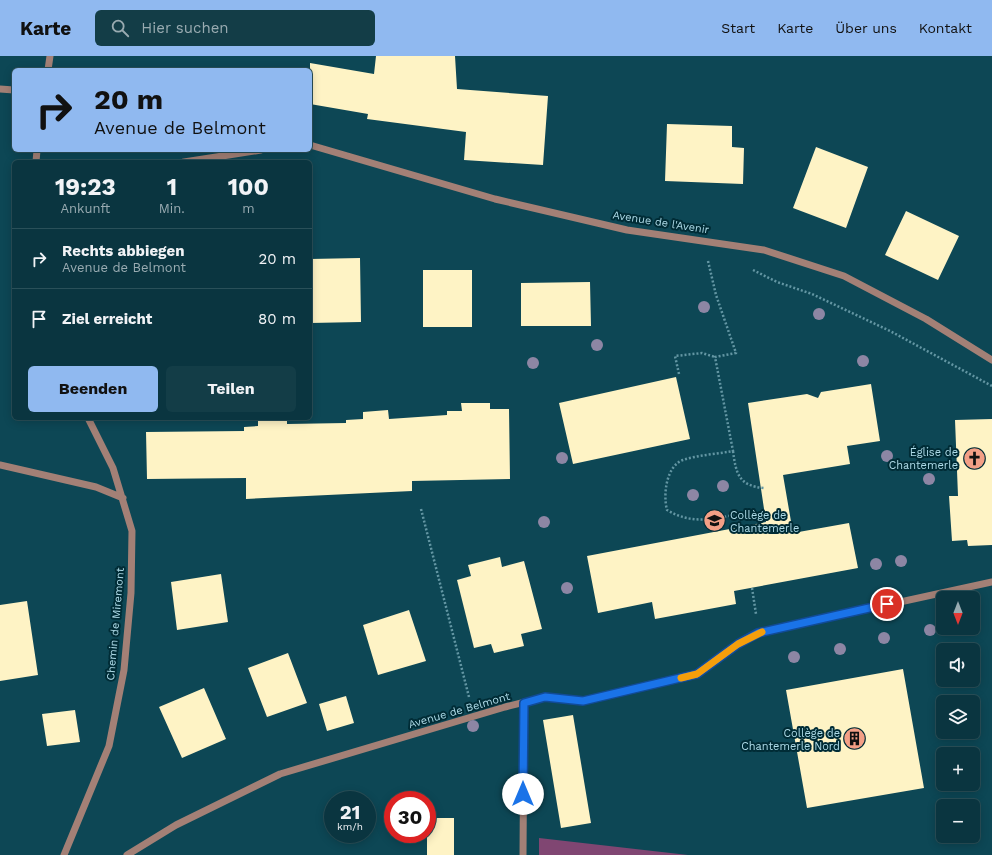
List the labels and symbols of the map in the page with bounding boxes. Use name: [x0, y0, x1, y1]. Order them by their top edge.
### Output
street label: Avenue de l'Avenir: [612, 208, 711, 237]
place label: Église de Chantemerle: [889, 445, 958, 472]
church icon: Église de Chantemerle: [961, 445, 987, 471]
school or university icon: Collège de Chantemerle: [702, 508, 728, 534]
place label: Collège de Chantemerle: [730, 509, 799, 535]
street label: Chemin de Miremont: [104, 567, 127, 681]
pin: [870, 587, 904, 621]
north arrow: [936, 591, 980, 635]
street label: Avenue de Belmont: [407, 690, 512, 731]
building icon: Collège de Chantemerle Nord: [842, 726, 868, 752]
place label: Collège de Chantemerle Nord: [741, 727, 840, 753]
position arrow: [502, 773, 544, 815]
speed limit sign: 30: [384, 791, 436, 843]

